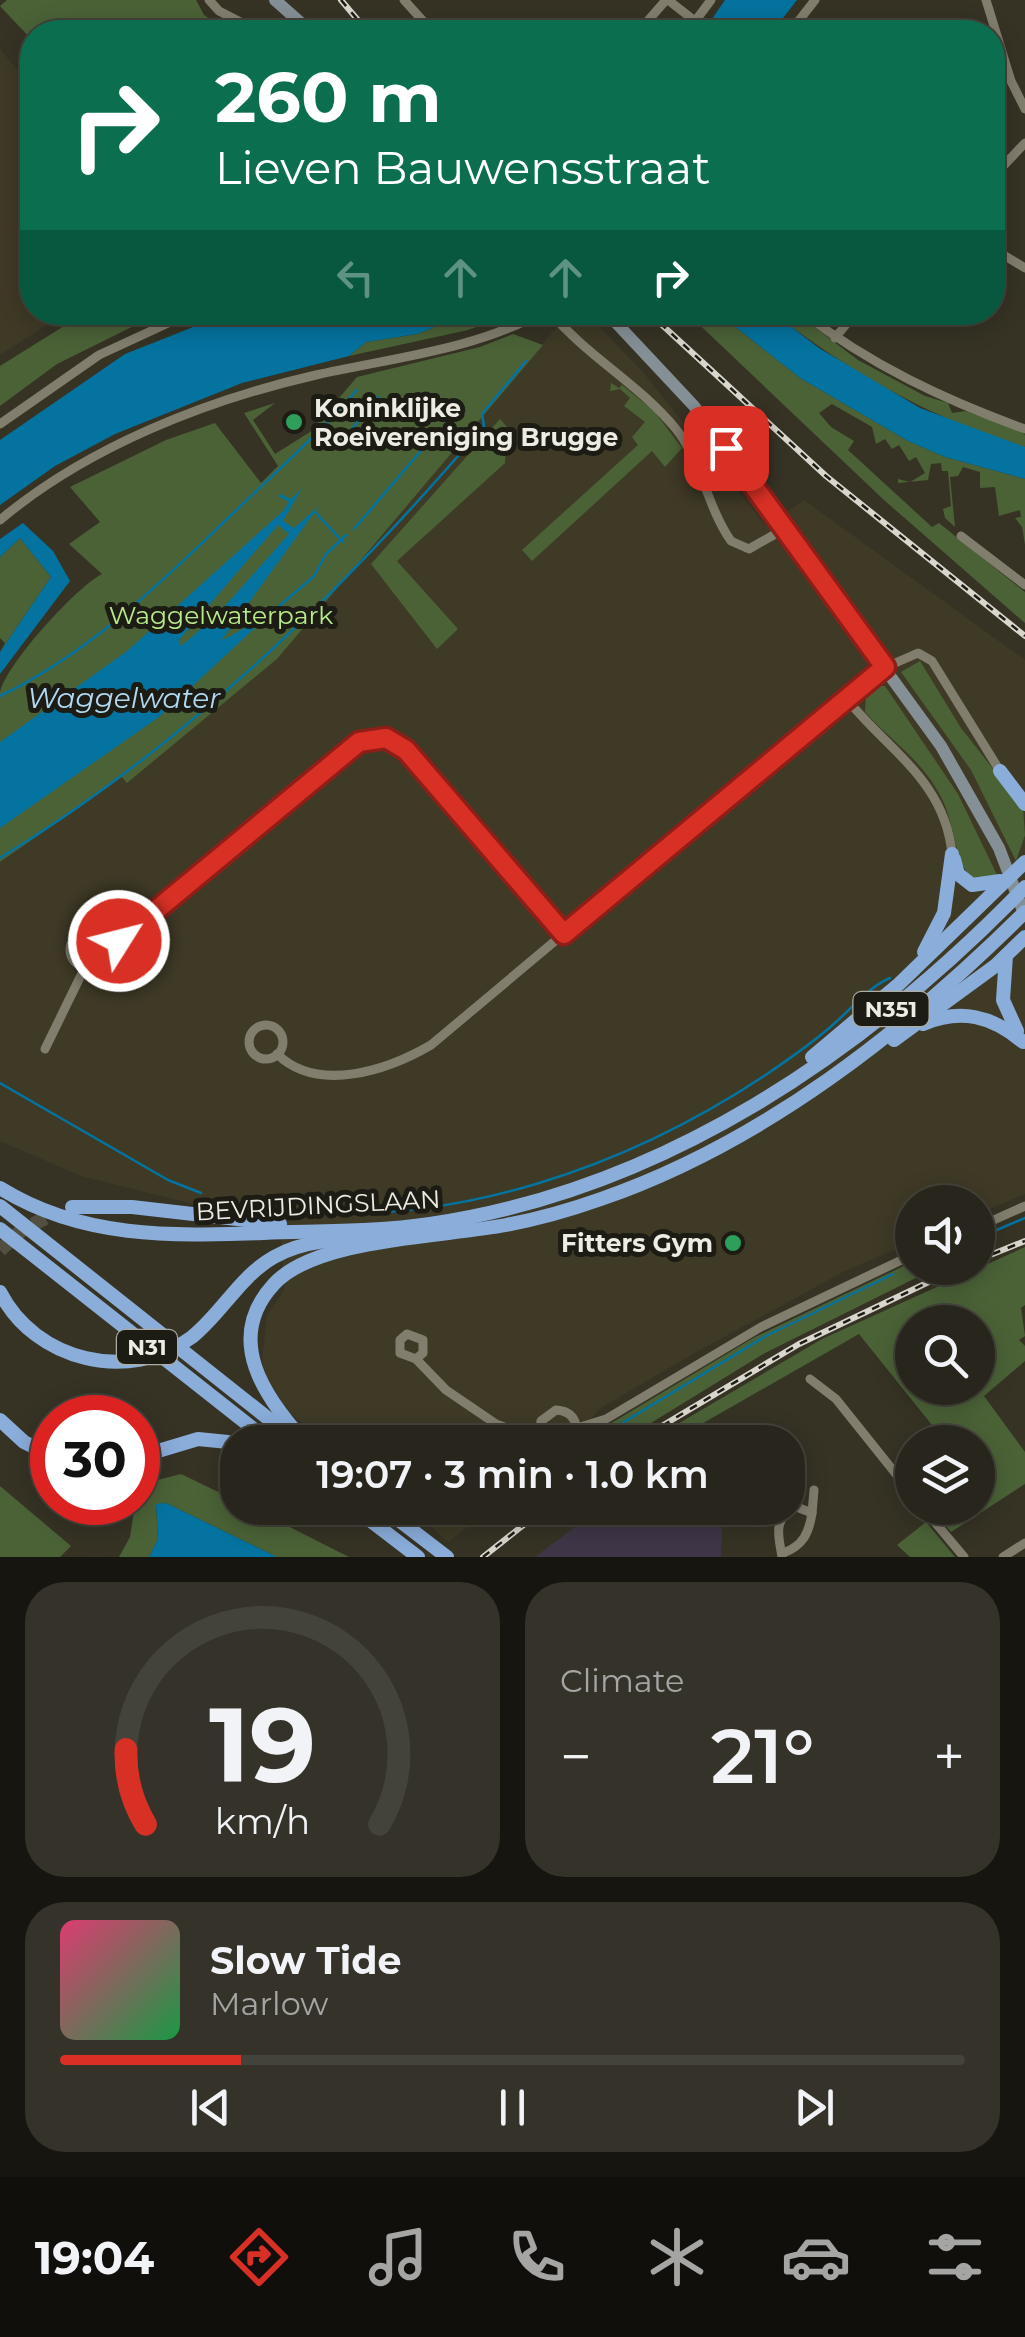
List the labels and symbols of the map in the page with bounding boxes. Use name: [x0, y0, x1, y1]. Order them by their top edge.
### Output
place label: Koninklijke Roeivereniging Brugge: [314, 393, 618, 452]
pin: [684, 406, 769, 491]
marker: Koninklijke Roeivereniging Brugge: [283, 411, 305, 433]
park label: Waggelwaterpark: [109, 600, 333, 630]
water label: Waggelwater: [28, 681, 221, 715]
position arrow: [67, 889, 171, 993]
road number: N351: [854, 992, 928, 1026]
street label: BEVRIJDINGSLAAN: [195, 1184, 441, 1226]
place label: Fitters Gym: [561, 1228, 713, 1258]
marker: Fitters Gym: [722, 1232, 744, 1254]
road number: N31: [117, 1330, 177, 1364]
speed limit sign: 30: [30, 1395, 160, 1525]

